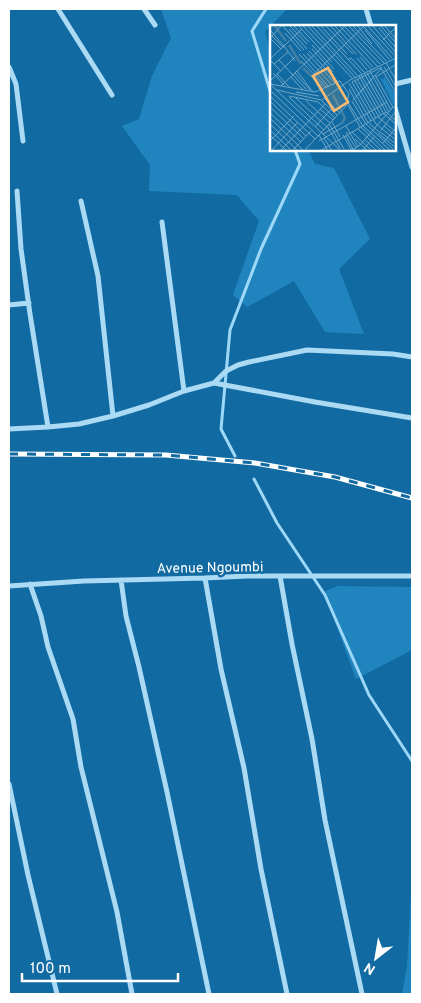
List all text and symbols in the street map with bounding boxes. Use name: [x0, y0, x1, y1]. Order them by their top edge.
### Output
inset map: [270, 25, 396, 151]
street label: Avenue Ngoumbi: [156, 559, 264, 578]
north arrow: [351, 933, 401, 983]
scale bar: [22, 950, 179, 982]
text: N: [361, 958, 379, 978]
text: 100 m: [30, 960, 71, 979]

